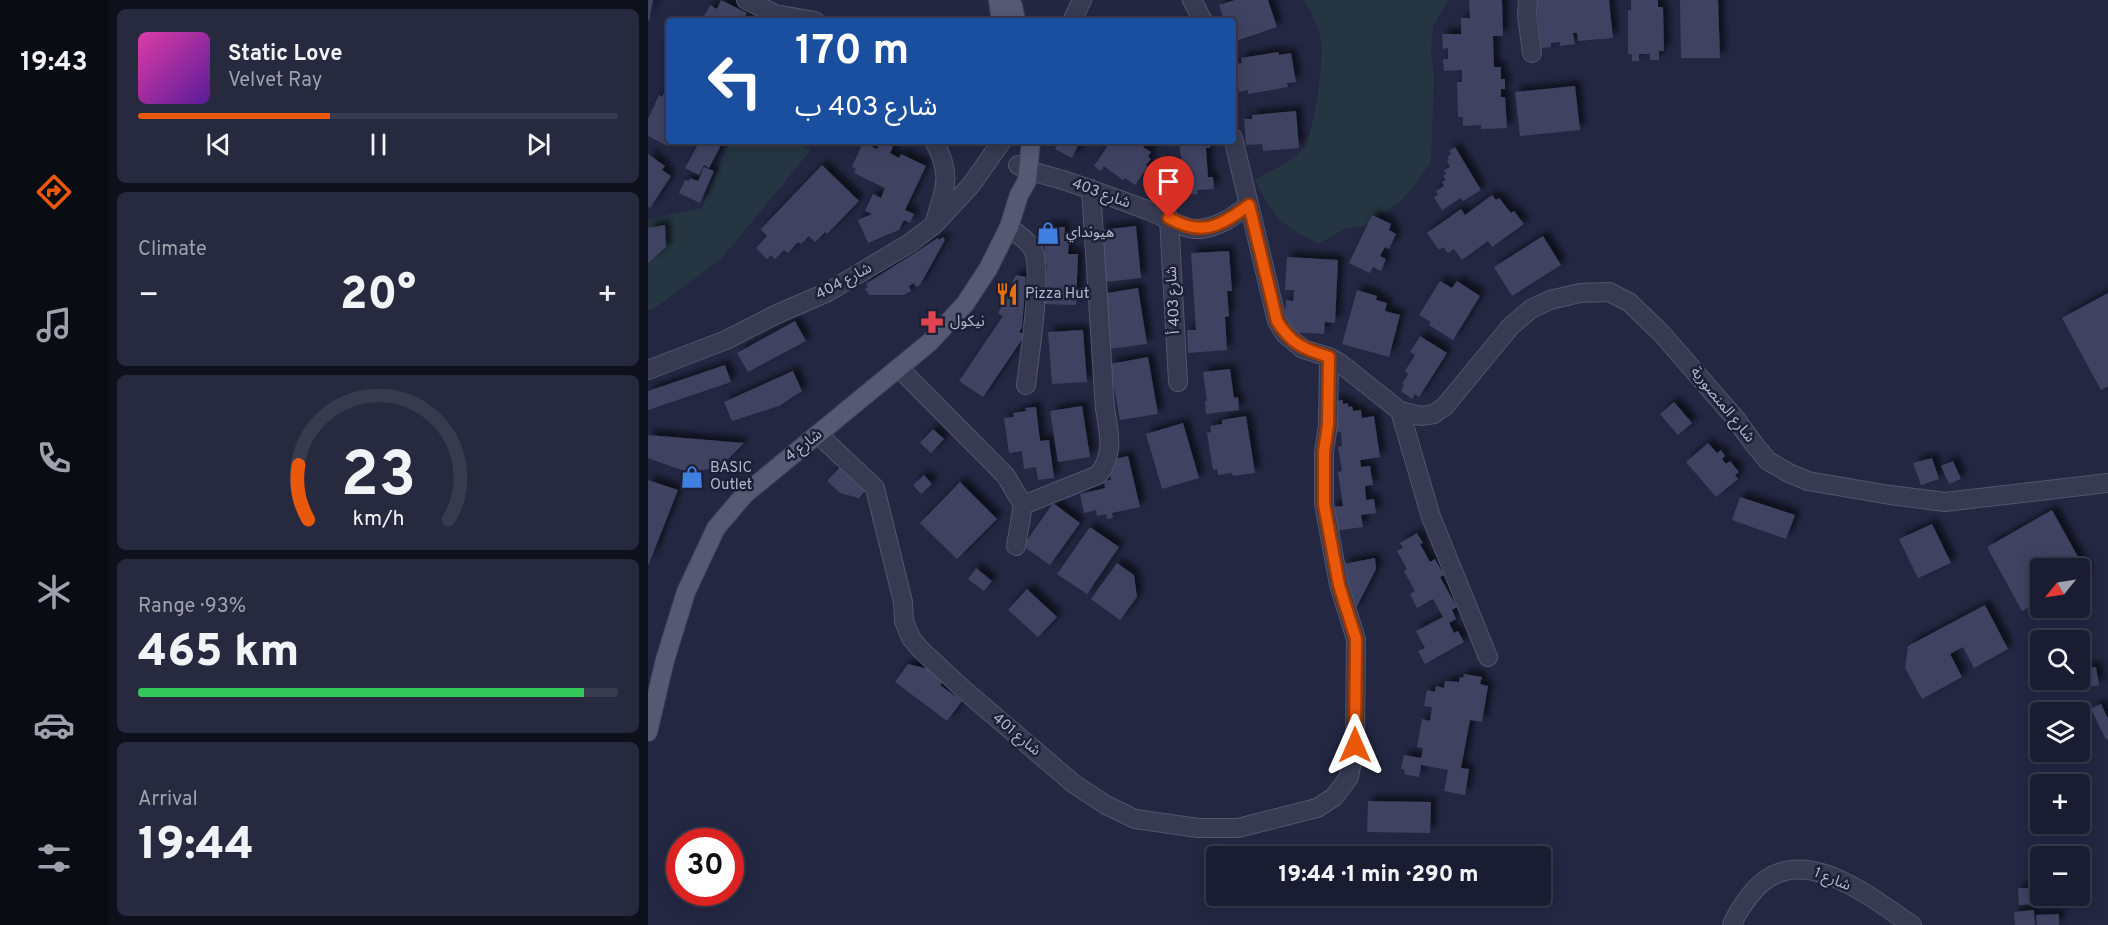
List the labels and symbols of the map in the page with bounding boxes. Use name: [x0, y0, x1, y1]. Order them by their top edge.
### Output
pin: [1143, 156, 1194, 218]
street label: شارع 403: [1069, 175, 1133, 214]
shop icon: هيونداي: [1035, 220, 1061, 246]
place label: هيونداي: [1066, 224, 1114, 243]
street label: شارع 404: [813, 259, 876, 306]
street label: شارع 403 أ: [1162, 265, 1186, 335]
restaurant icon: Pizza Hut: [994, 281, 1020, 307]
place label: Pizza Hut: [1025, 285, 1089, 304]
pharmacy icon: نيكول: [919, 309, 945, 335]
place label: نيكول: [950, 313, 985, 332]
street label: شارع المنصورية: [1685, 363, 1759, 448]
street label: شارع 4: [782, 425, 827, 467]
place label: BASIC Outlet: [710, 459, 752, 495]
shop icon: BASIC Outlet: [679, 464, 705, 490]
north arrow: [2030, 558, 2090, 618]
street label: شارع 401: [987, 709, 1044, 762]
position arrow: [1323, 713, 1387, 777]
speed limit sign: 30: [666, 828, 744, 906]
street label: شارع 1: [1810, 864, 1854, 897]

